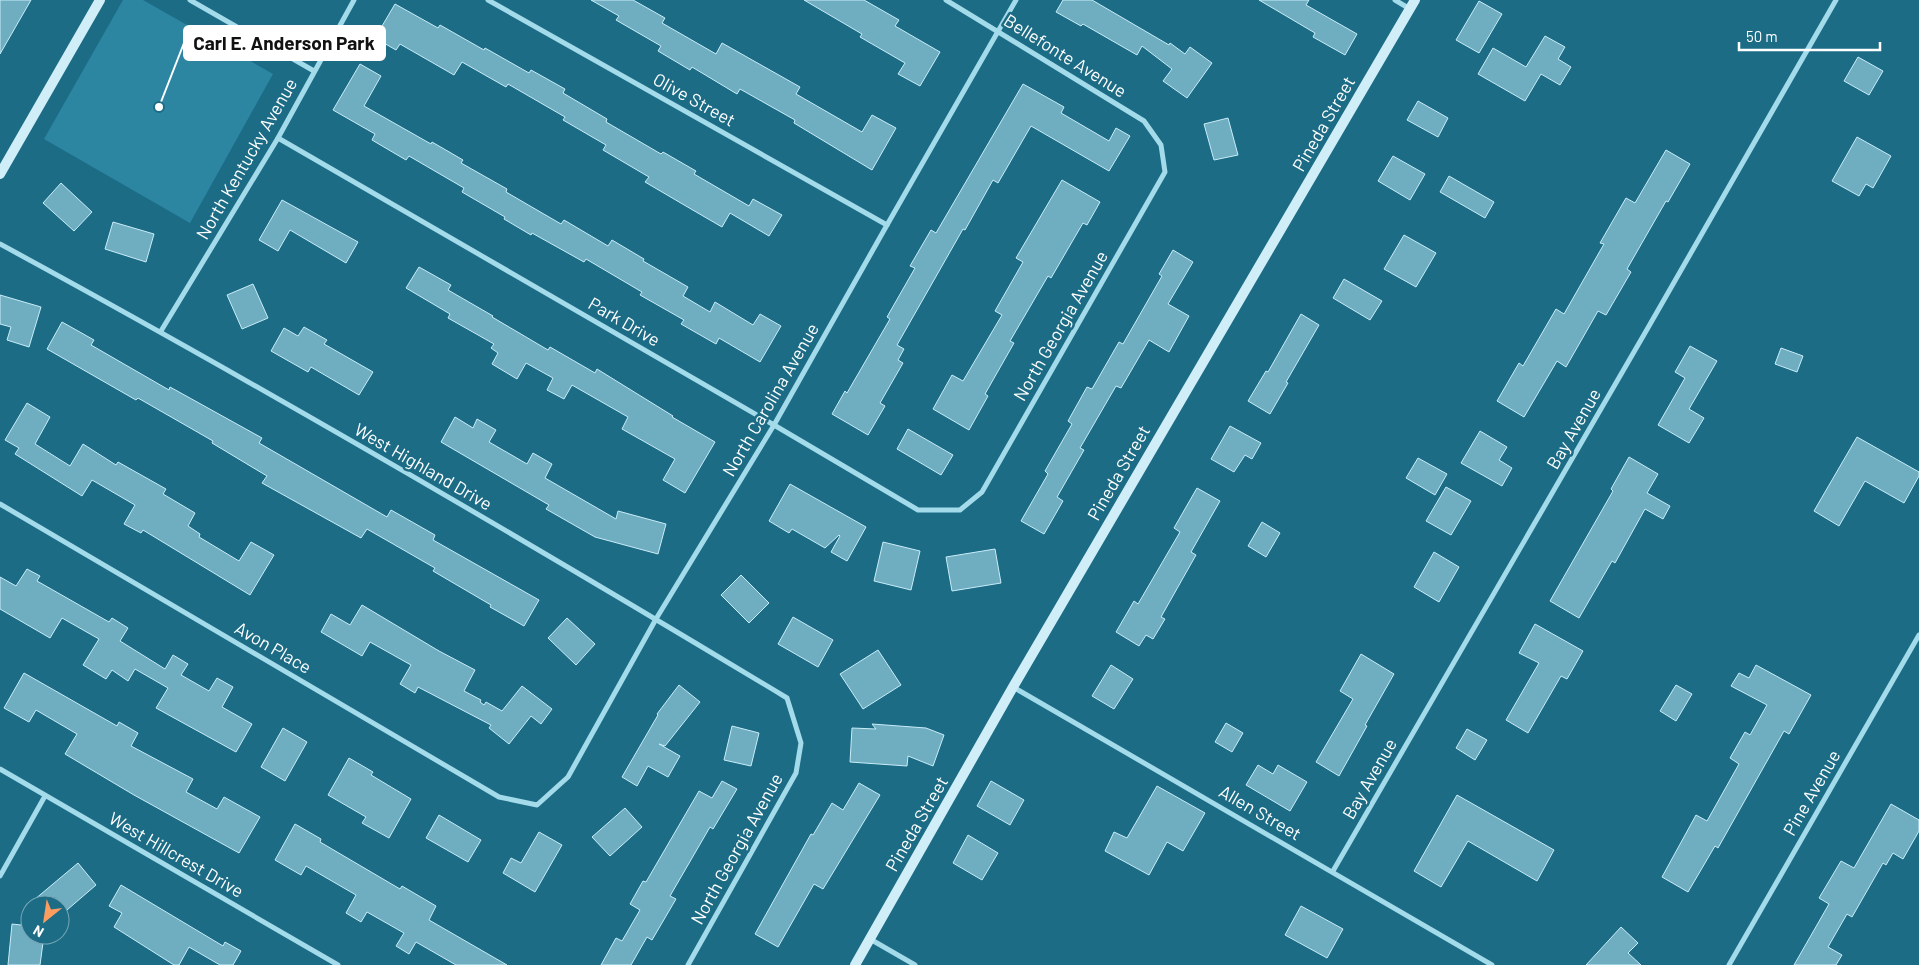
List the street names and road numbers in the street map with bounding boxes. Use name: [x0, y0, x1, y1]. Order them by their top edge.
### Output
street label: Bellefonte Avenue: [1000, 9, 1131, 102]
street label: Olive Street: [650, 68, 739, 131]
street label: Pineda Street: [1287, 72, 1359, 175]
street label: North Kentucky Avenue: [191, 74, 301, 243]
street label: North Georgia Avenue: [1008, 247, 1112, 404]
street label: Park Drive: [585, 292, 664, 350]
street label: North Carolina Avenue: [717, 319, 823, 480]
street label: Bay Avenue: [1541, 384, 1605, 473]
street label: West Highland Drive: [351, 418, 496, 514]
street label: Pineda Street: [1082, 421, 1154, 524]
street label: Avon Place: [231, 616, 316, 678]
street label: Bay Avenue: [1337, 734, 1401, 823]
street label: Pine Avenue: [1778, 746, 1844, 839]
street label: North Georgia Avenue: [685, 769, 787, 928]
street label: Pineda Street: [880, 772, 952, 875]
street label: Allen Street: [1215, 780, 1306, 844]
street label: West Hillcrest Drive: [105, 807, 248, 902]

